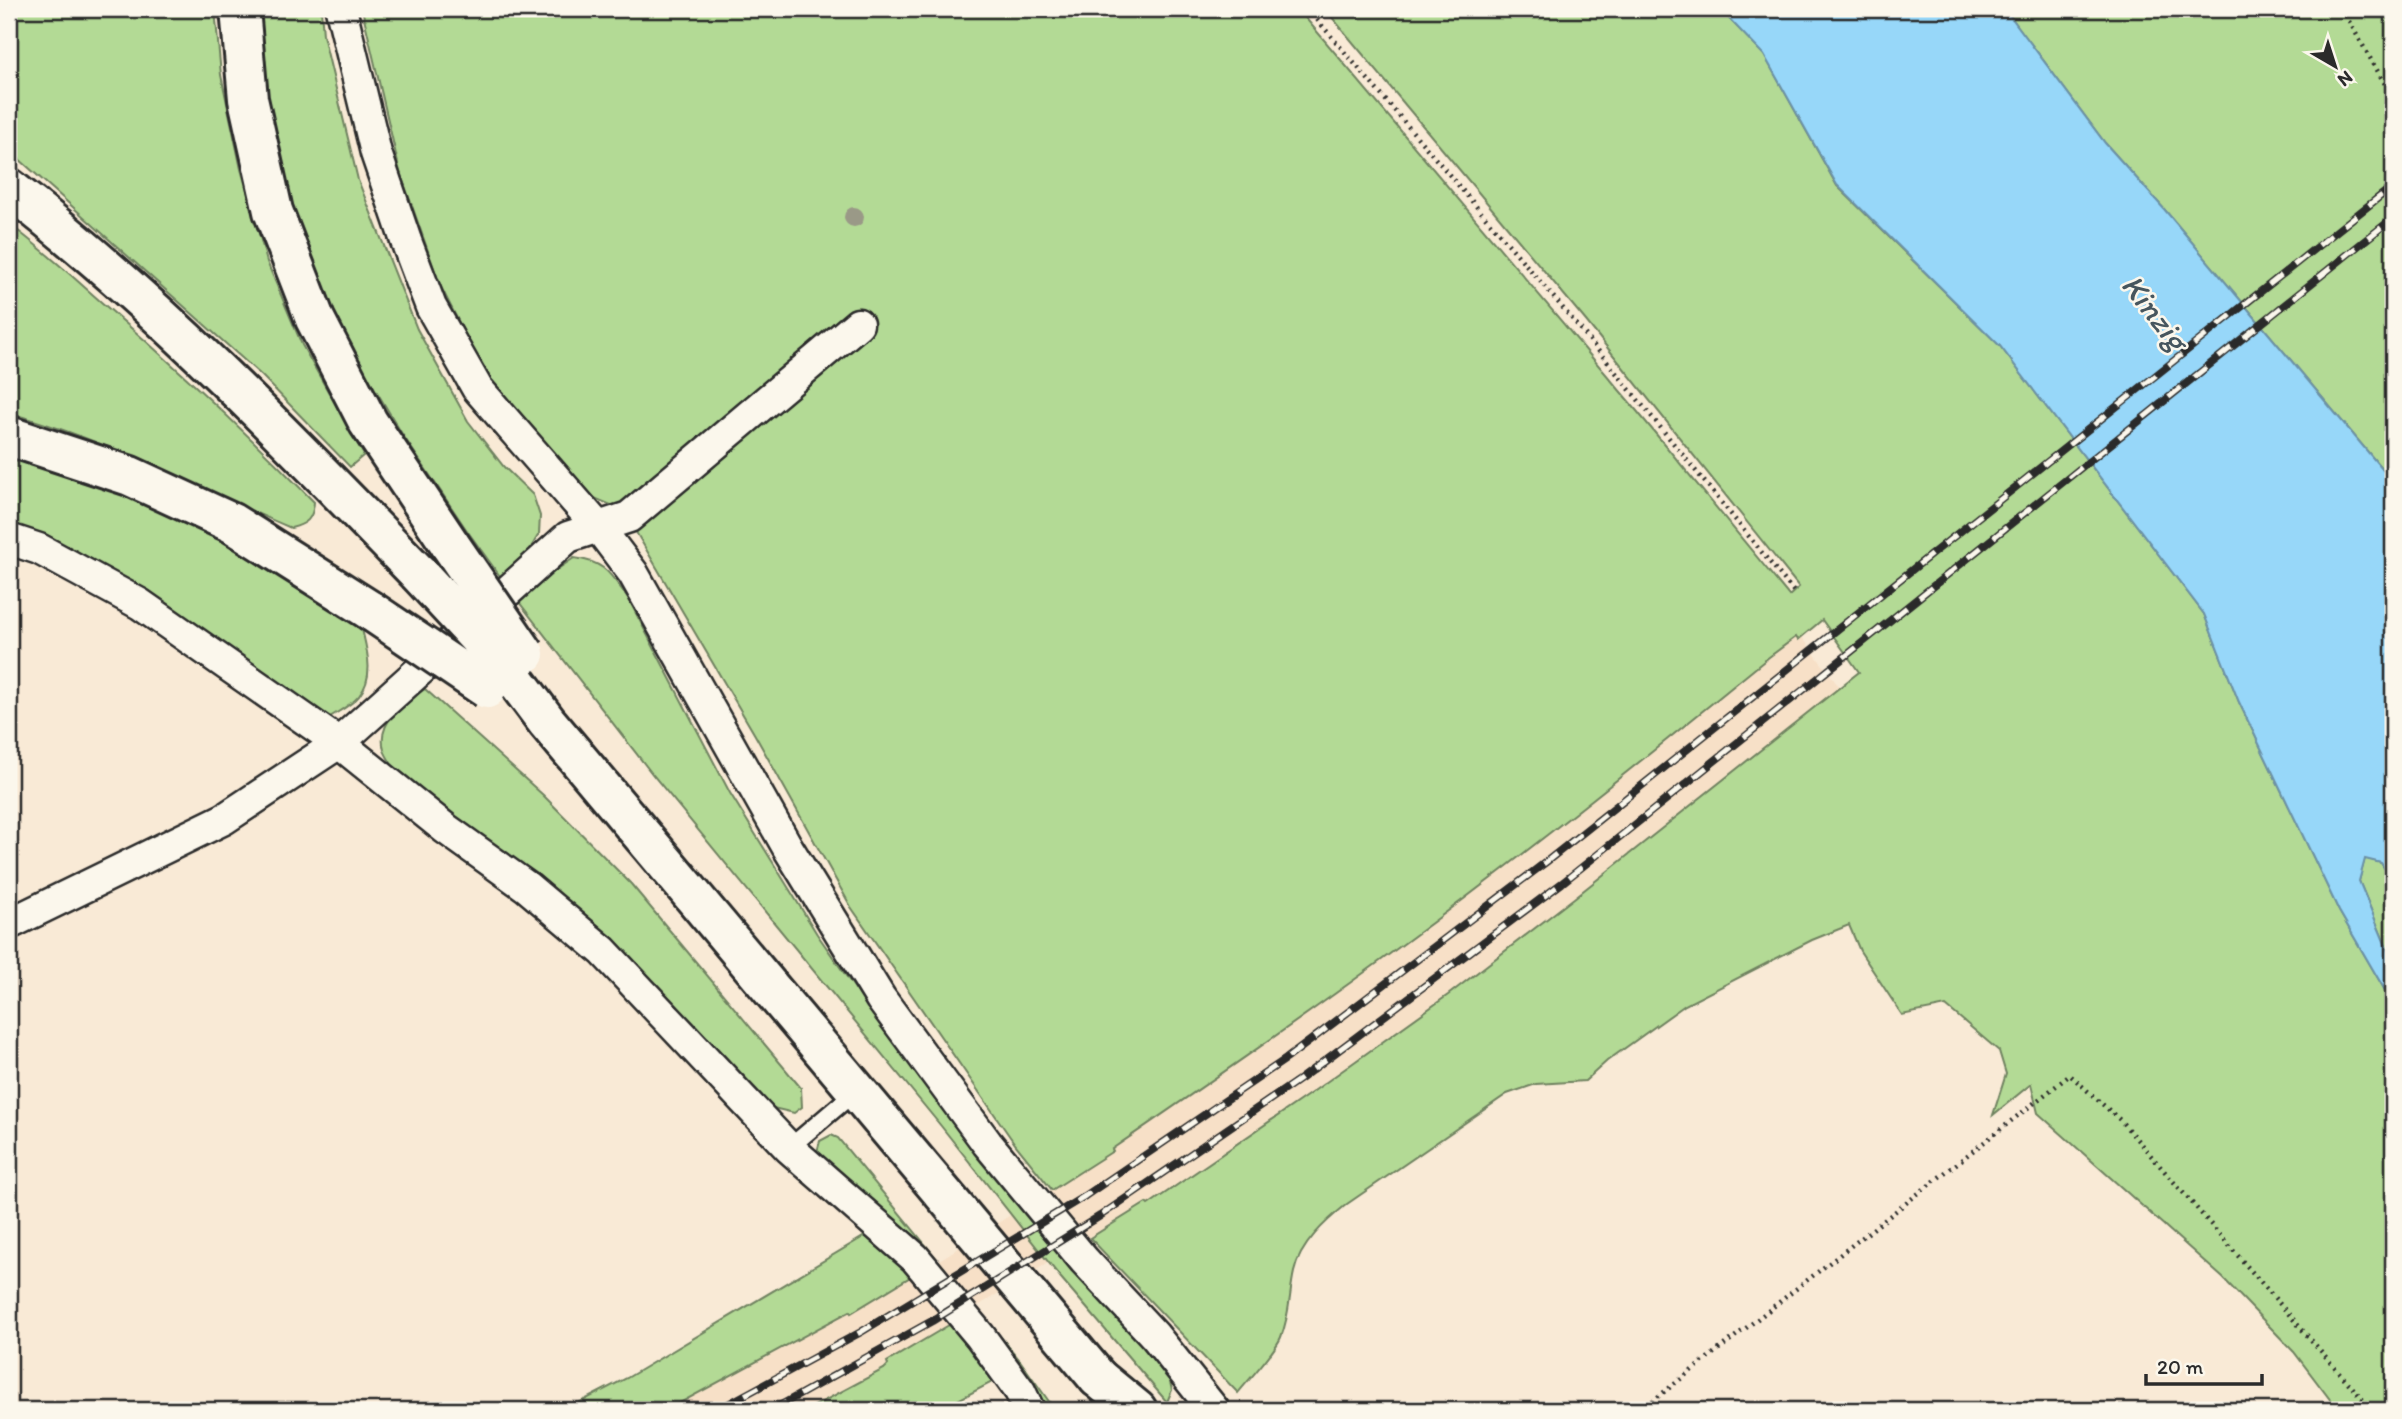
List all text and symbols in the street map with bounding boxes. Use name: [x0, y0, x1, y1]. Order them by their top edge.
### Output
north arrow: [2300, 32, 2370, 102]
text: N: [2333, 66, 2358, 92]
water label: Kinzig: [2114, 266, 2199, 360]
scale bar: [2146, 1342, 2262, 1386]
text: 20 m: [2157, 1354, 2204, 1379]

